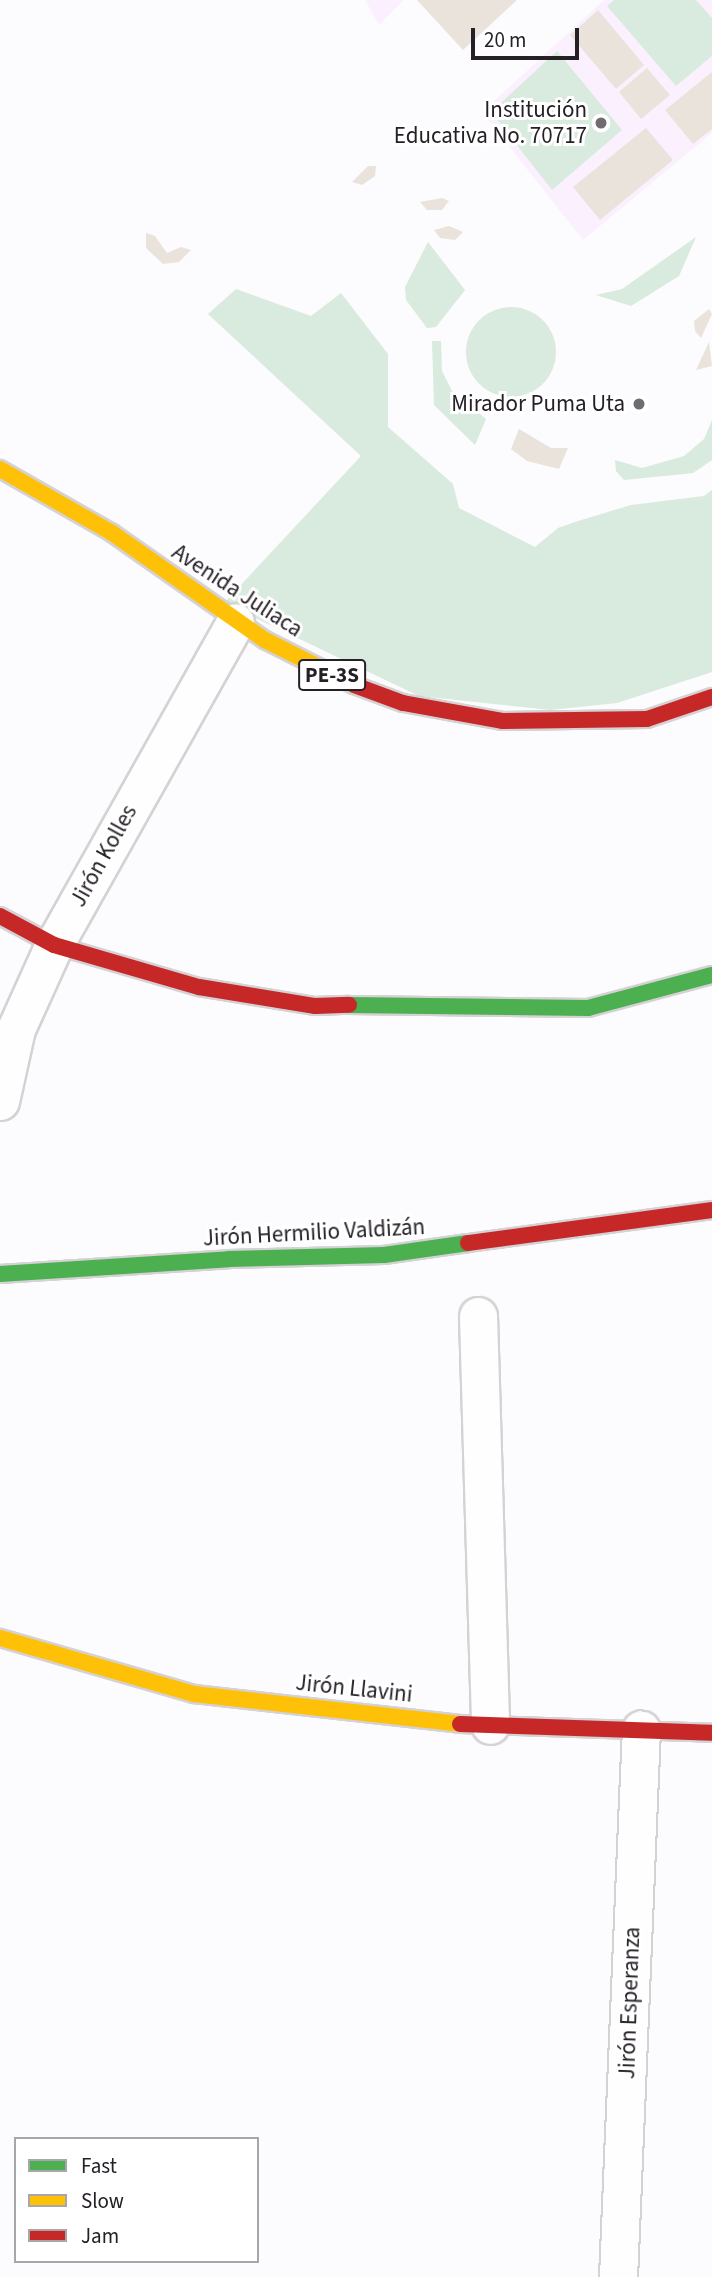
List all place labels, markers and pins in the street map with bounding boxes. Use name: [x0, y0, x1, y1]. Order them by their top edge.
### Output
place label: Institución Educativa No. 70717: [394, 96, 587, 150]
marker: Institución Educativa No. 70717: [593, 115, 609, 131]
place label: Mirador Puma Uta: [451, 390, 625, 418]
marker: Mirador Puma Uta: [631, 396, 647, 412]

